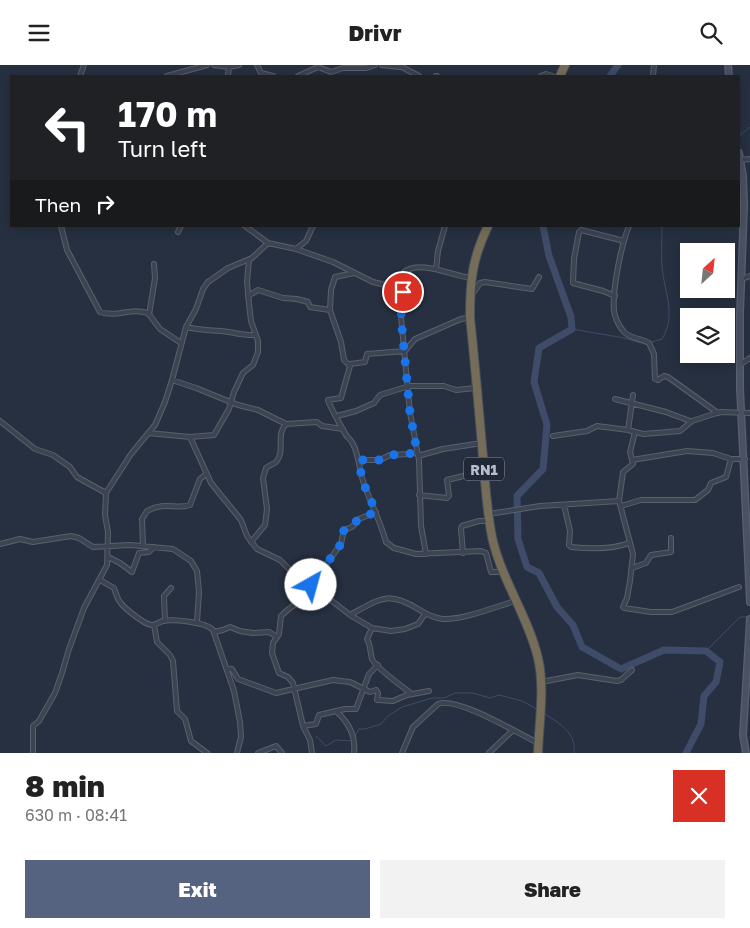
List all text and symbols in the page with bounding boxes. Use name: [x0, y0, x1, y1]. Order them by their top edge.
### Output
icon: menu: [25, 19, 53, 47]
text: Drivr: [348, 19, 402, 46]
icon: search: [697, 19, 725, 47]
text: 170 m: [118, 93, 217, 135]
icon: left: [35, 95, 100, 160]
text: Turn left: [118, 135, 207, 162]
icon: right: [91, 190, 119, 218]
text: Then: [35, 193, 81, 216]
north arrow: [680, 243, 735, 297]
map controls: [680, 243, 735, 363]
pin: [382, 271, 424, 313]
icon: arrive: [389, 278, 417, 306]
button: layers: [680, 308, 735, 363]
road number: RN1: [464, 457, 504, 481]
position arrow: [284, 558, 336, 610]
text: 8 min: [25, 768, 105, 804]
button: close: [673, 770, 725, 822]
text: 630 m · 08:41: [25, 805, 127, 825]
button: Exit: [25, 860, 370, 918]
button: Share: [380, 860, 725, 918]

